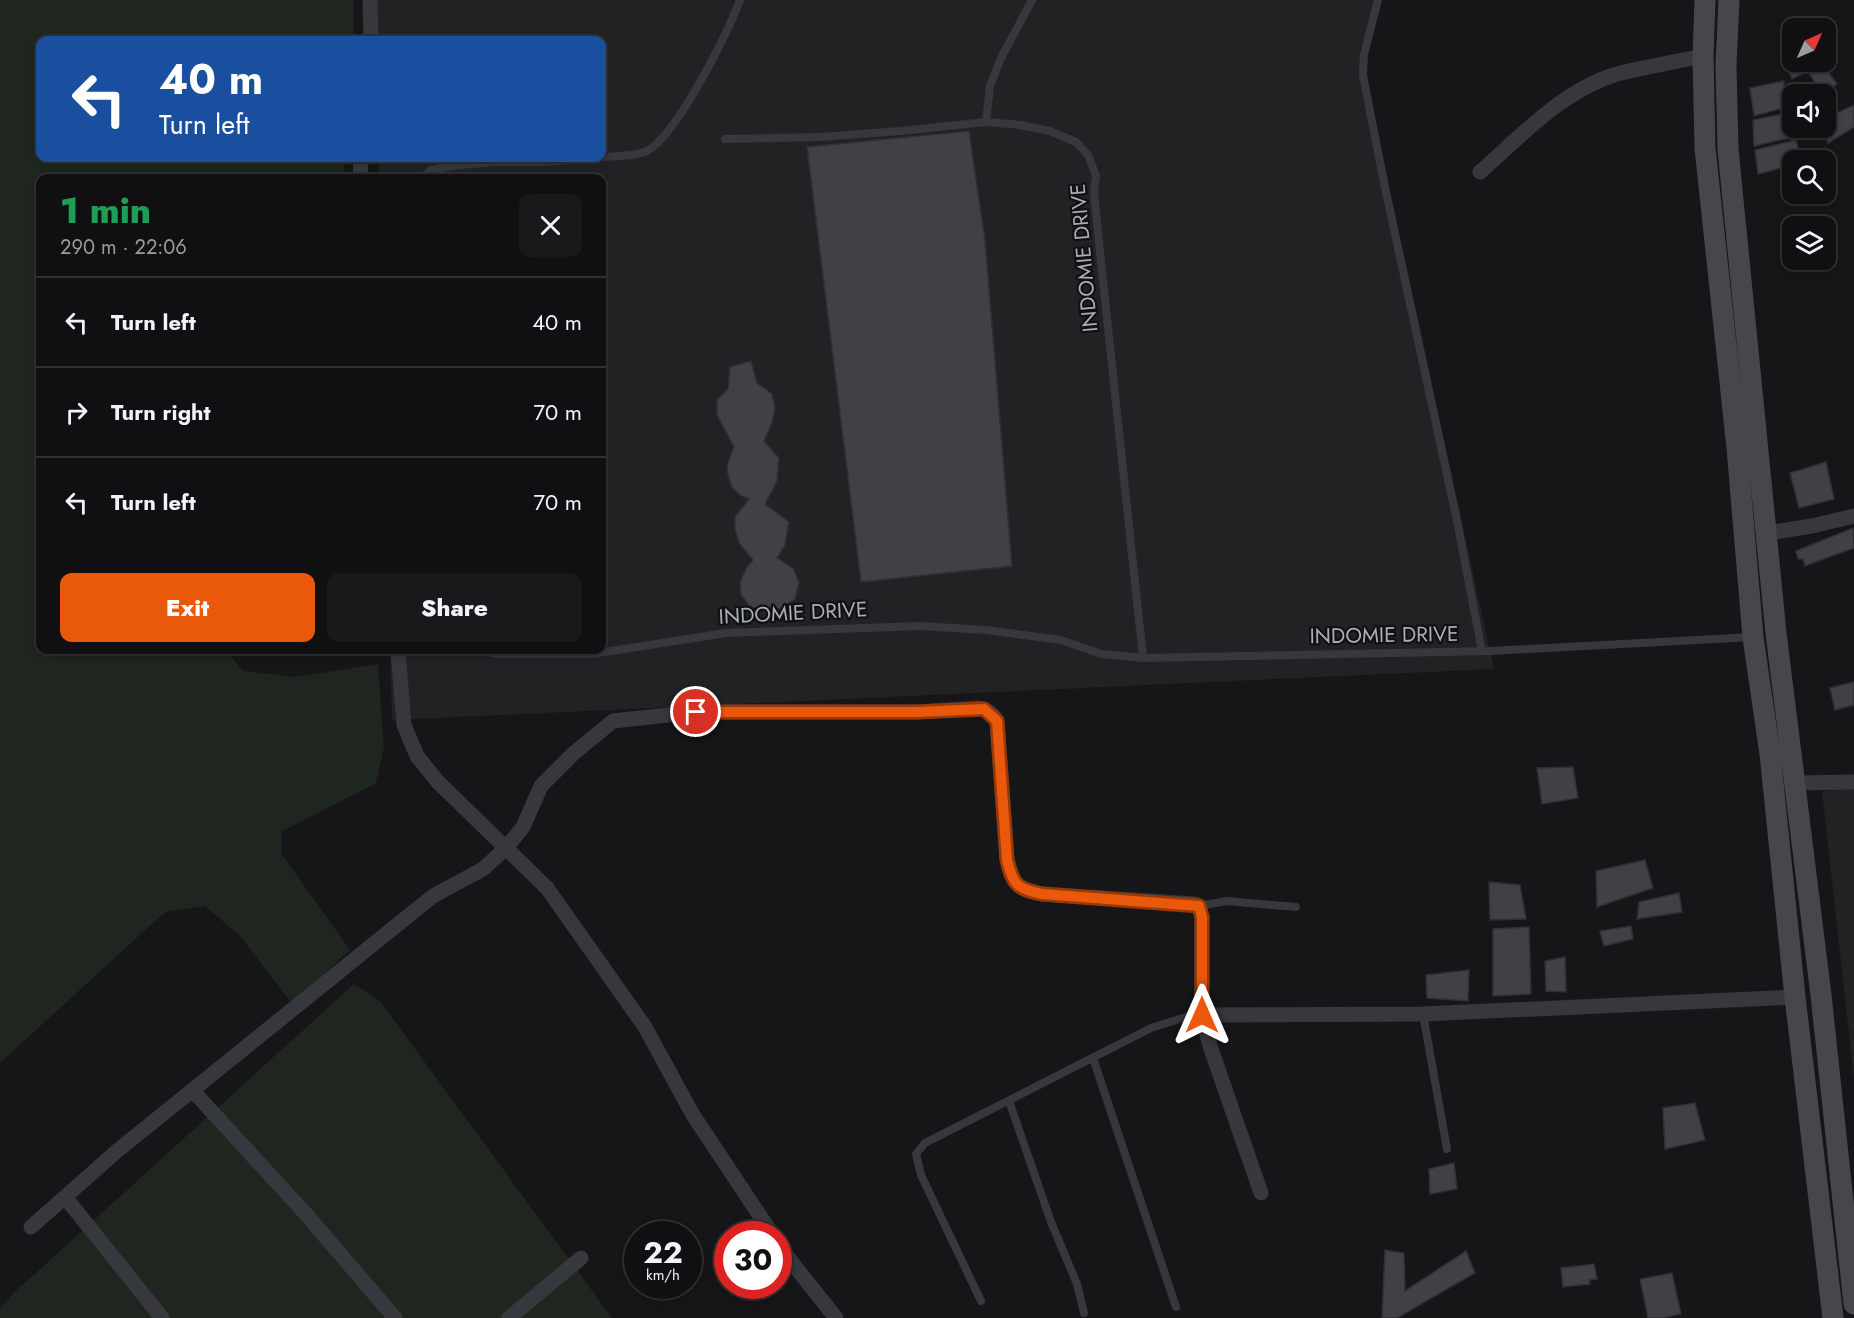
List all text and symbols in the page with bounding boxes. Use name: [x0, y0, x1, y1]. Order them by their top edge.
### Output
north arrow: [1782, 18, 1836, 72]
map controls: [1782, 18, 1836, 270]
text: 40 m: [159, 49, 263, 110]
icon: left: [60, 60, 138, 138]
button: sound: [1782, 84, 1836, 138]
text: Turn left: [159, 105, 249, 144]
button: search: [1782, 150, 1836, 204]
street label: INDOMIE DRIVE: [1063, 183, 1105, 333]
text: 1 min: [60, 184, 151, 236]
button: close: [519, 194, 582, 257]
button: layers: [1782, 216, 1836, 270]
text: 290 m · 22:06: [60, 233, 187, 262]
icon: left: [60, 306, 93, 339]
text: Turn left: [111, 306, 196, 338]
text: 40 m: [532, 306, 582, 338]
icon: right: [60, 396, 93, 429]
text: Turn right: [111, 396, 211, 428]
text: 70 m: [533, 396, 582, 428]
icon: left: [60, 486, 93, 519]
text: Turn left: [111, 486, 196, 518]
text: 70 m: [533, 486, 582, 518]
button: Exit: [60, 573, 315, 642]
button: Share: [327, 573, 582, 642]
street label: INDOMIE DRIVE: [718, 594, 868, 632]
street label: INDOMIE DRIVE: [1309, 619, 1459, 651]
pin: [670, 686, 721, 737]
icon: arrive: [679, 695, 712, 728]
position arrow: [1170, 983, 1234, 1047]
speed limit sign: 30: [714, 1221, 792, 1299]
text: 22: [643, 1231, 683, 1274]
text: km/h: [646, 1264, 680, 1286]

